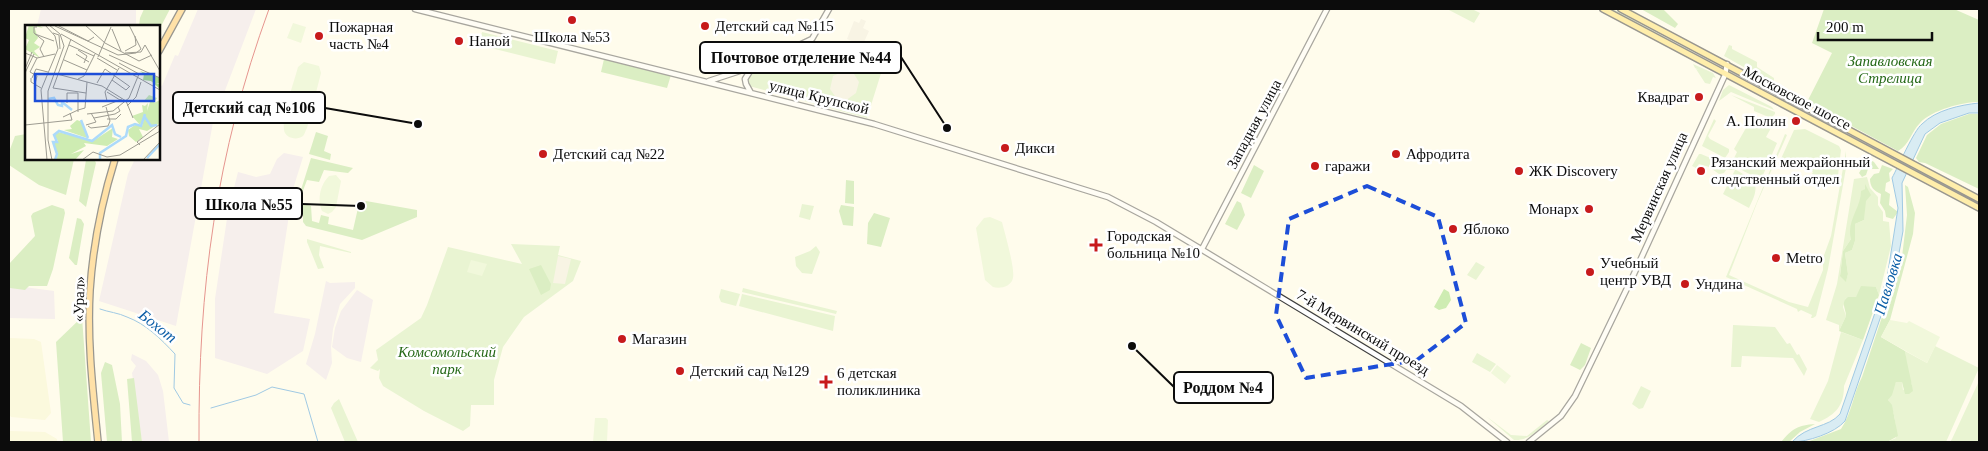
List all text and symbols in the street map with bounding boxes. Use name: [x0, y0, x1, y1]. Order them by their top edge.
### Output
scale bar: [1818, 10, 1932, 42]
marker: Школа №53: [566, 14, 578, 26]
place label: Детский сад №115: [715, 18, 834, 34]
place label: Пожарная часть №4: [329, 19, 393, 52]
text: 200 m: [1826, 19, 1864, 35]
marker: Детский сад №115: [699, 20, 711, 32]
inset map: [25, 25, 160, 160]
place label: Школа №53: [534, 29, 610, 45]
marker: Пожарная часть №4: [313, 30, 325, 42]
place label: Наной: [469, 33, 510, 49]
marker: Наной: [453, 35, 465, 47]
callout: Почтовое отделение №44: [700, 42, 901, 73]
text: Почтовое отделение №44: [711, 49, 891, 66]
park label: Запавловская Стрелица: [1848, 53, 1932, 86]
street label: Московское шоссе: [1741, 63, 1854, 133]
street label: Западная улица: [1224, 76, 1284, 171]
street label: улица Крупской: [767, 77, 871, 117]
place label: Квадрат: [1637, 89, 1689, 105]
marker: Квадрат: [1693, 91, 1705, 103]
callout: Детский сад №106: [173, 92, 325, 123]
text: Детский сад №106: [183, 99, 315, 117]
place label: А. Полин: [1726, 113, 1786, 129]
marker: А. Полин: [1790, 115, 1802, 127]
street label: Мервинская улица: [1628, 129, 1691, 244]
place label: Дикси: [1015, 140, 1055, 156]
marker: Дикси: [999, 142, 1011, 154]
place label: Детский сад №22: [553, 146, 665, 162]
place label: Афродита: [1406, 146, 1470, 162]
marker: Детский сад №22: [537, 148, 549, 160]
marker: Афродита: [1390, 148, 1402, 160]
place label: Рязанский межрайонный следственный отдел: [1711, 154, 1870, 187]
place label: гаражи: [1325, 158, 1370, 174]
marker: гаражи: [1309, 160, 1321, 172]
place label: ЖК Discovery: [1529, 163, 1618, 179]
marker: ЖК Discovery: [1513, 165, 1525, 177]
marker: Рязанский межрайонный следственный отдел: [1695, 165, 1707, 177]
callout: Школа №55: [195, 188, 302, 219]
text: Школа №55: [205, 196, 293, 213]
place label: Монарх: [1529, 201, 1579, 217]
marker: Монарх: [1583, 203, 1595, 215]
place label: Яблоко: [1463, 221, 1509, 237]
marker: Яблоко: [1447, 223, 1459, 235]
place label: Городская больница №10: [1107, 228, 1200, 261]
marker: Городская больница №10: [1089, 238, 1103, 252]
place label: Metro: [1786, 250, 1823, 266]
water label: Павловка: [1870, 251, 1905, 318]
marker: Metro: [1770, 252, 1782, 264]
place label: Учебный центр УВД: [1600, 255, 1671, 288]
marker: Учебный центр УВД: [1584, 266, 1596, 278]
street label: «Урал»: [70, 276, 88, 322]
place label: Ундина: [1695, 276, 1743, 292]
marker: Ундина: [1679, 278, 1691, 290]
street label: 7-й Мервинский проезд: [1294, 286, 1432, 378]
water label: Бохот: [135, 305, 180, 346]
place label: Магазин: [632, 331, 687, 347]
marker: Магазин: [616, 333, 628, 345]
park label: Комсомольский парк: [397, 344, 496, 377]
place label: Детский сад №129: [690, 363, 809, 379]
marker: Детский сад №129: [674, 365, 686, 377]
place label: 6 детская поликлиника: [837, 365, 921, 398]
callout: Роддом №4: [1174, 372, 1273, 403]
marker: 6 детская поликлиника: [819, 375, 833, 389]
text: Роддом №4: [1183, 379, 1263, 396]

